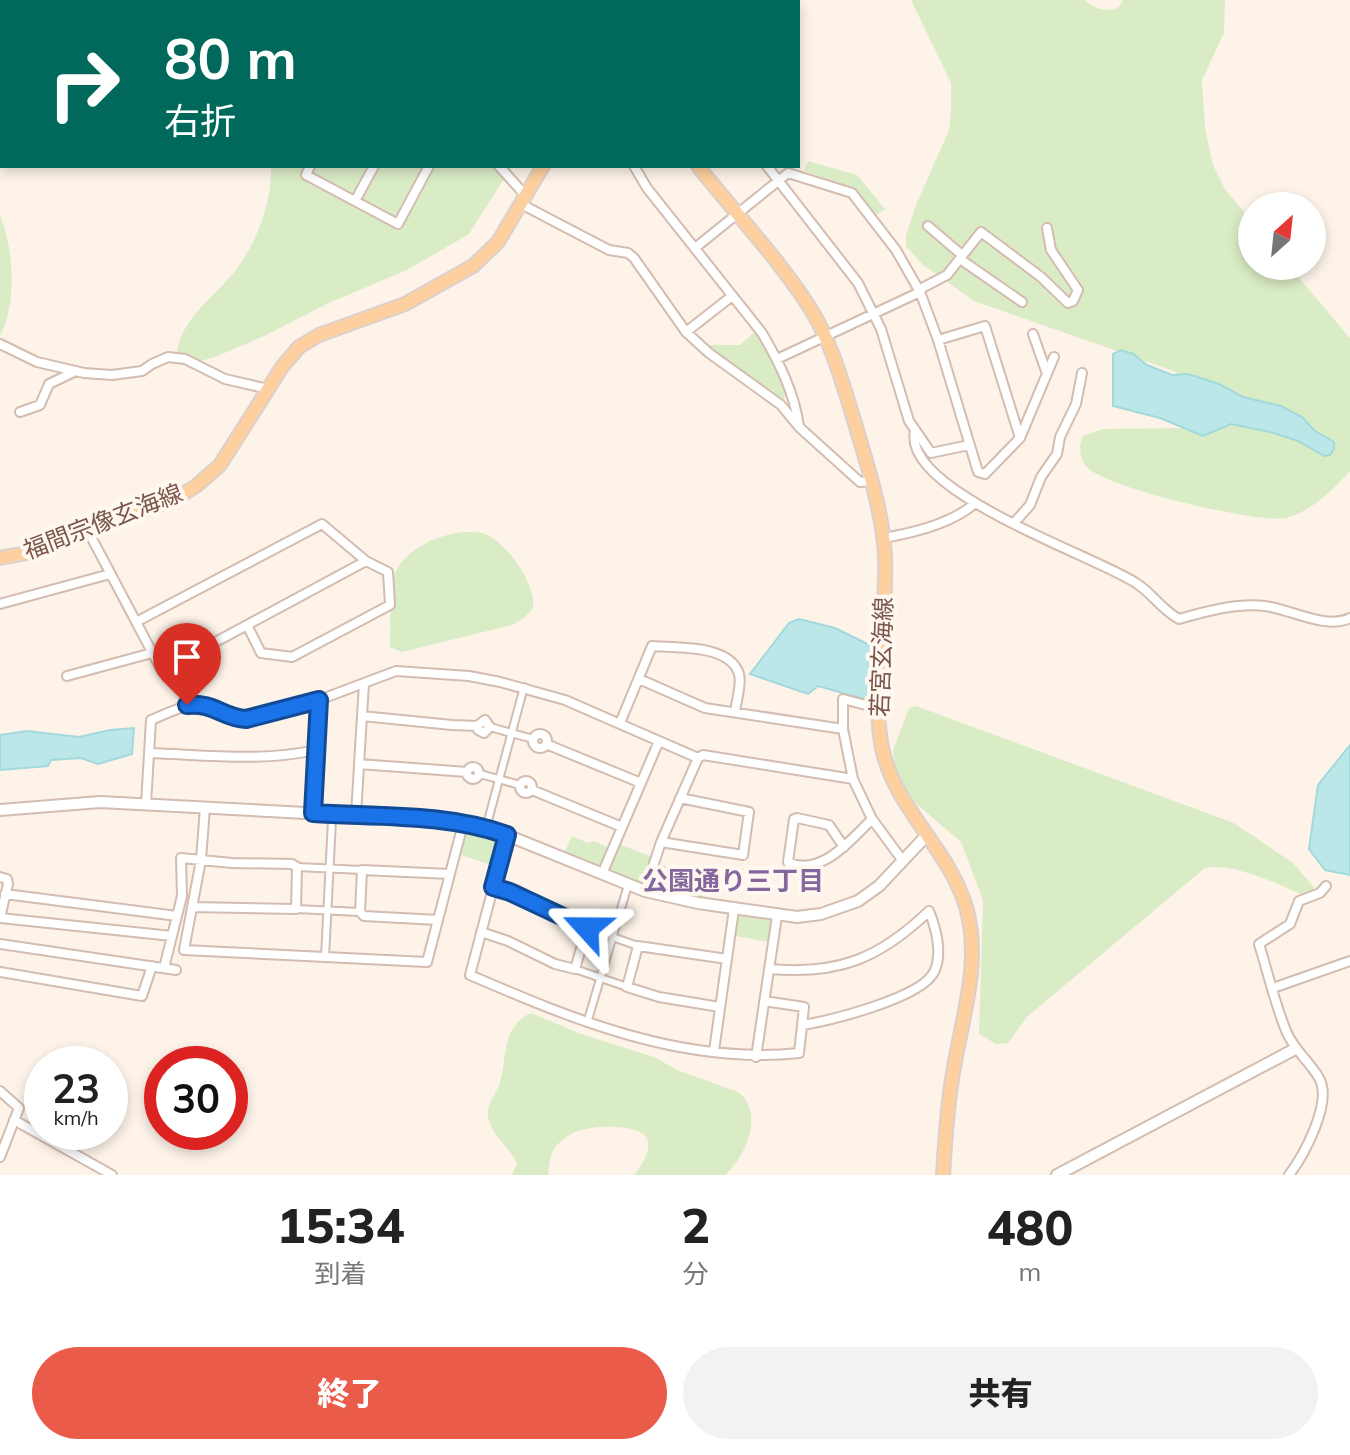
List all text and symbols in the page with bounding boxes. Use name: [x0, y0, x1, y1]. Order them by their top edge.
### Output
text: 80 m: [164, 23, 297, 93]
icon: right: [32, 32, 136, 136]
text: 右折: [164, 98, 236, 143]
north arrow: [1238, 192, 1326, 280]
map controls: [1238, 192, 1326, 280]
street label: 福間宗像玄海線: [19, 477, 186, 565]
street label: 若宮玄海線: [864, 596, 898, 717]
pin: [153, 623, 221, 705]
icon: arrive: [165, 635, 209, 679]
district label: 公園通り三丁目: [642, 864, 824, 897]
position arrow: [545, 886, 629, 970]
speed limit sign: 30: [144, 1046, 248, 1150]
text: 23: [52, 1063, 100, 1113]
text: km/h: [53, 1105, 99, 1130]
text: 15:34: [277, 1195, 404, 1255]
text: 2: [681, 1195, 710, 1255]
text: 480: [987, 1197, 1073, 1257]
text: m: [1019, 1255, 1041, 1288]
text: 到着: [315, 1257, 367, 1290]
text: 分: [683, 1257, 709, 1290]
button: 終了: [32, 1347, 667, 1439]
button: 共有: [683, 1347, 1318, 1439]

